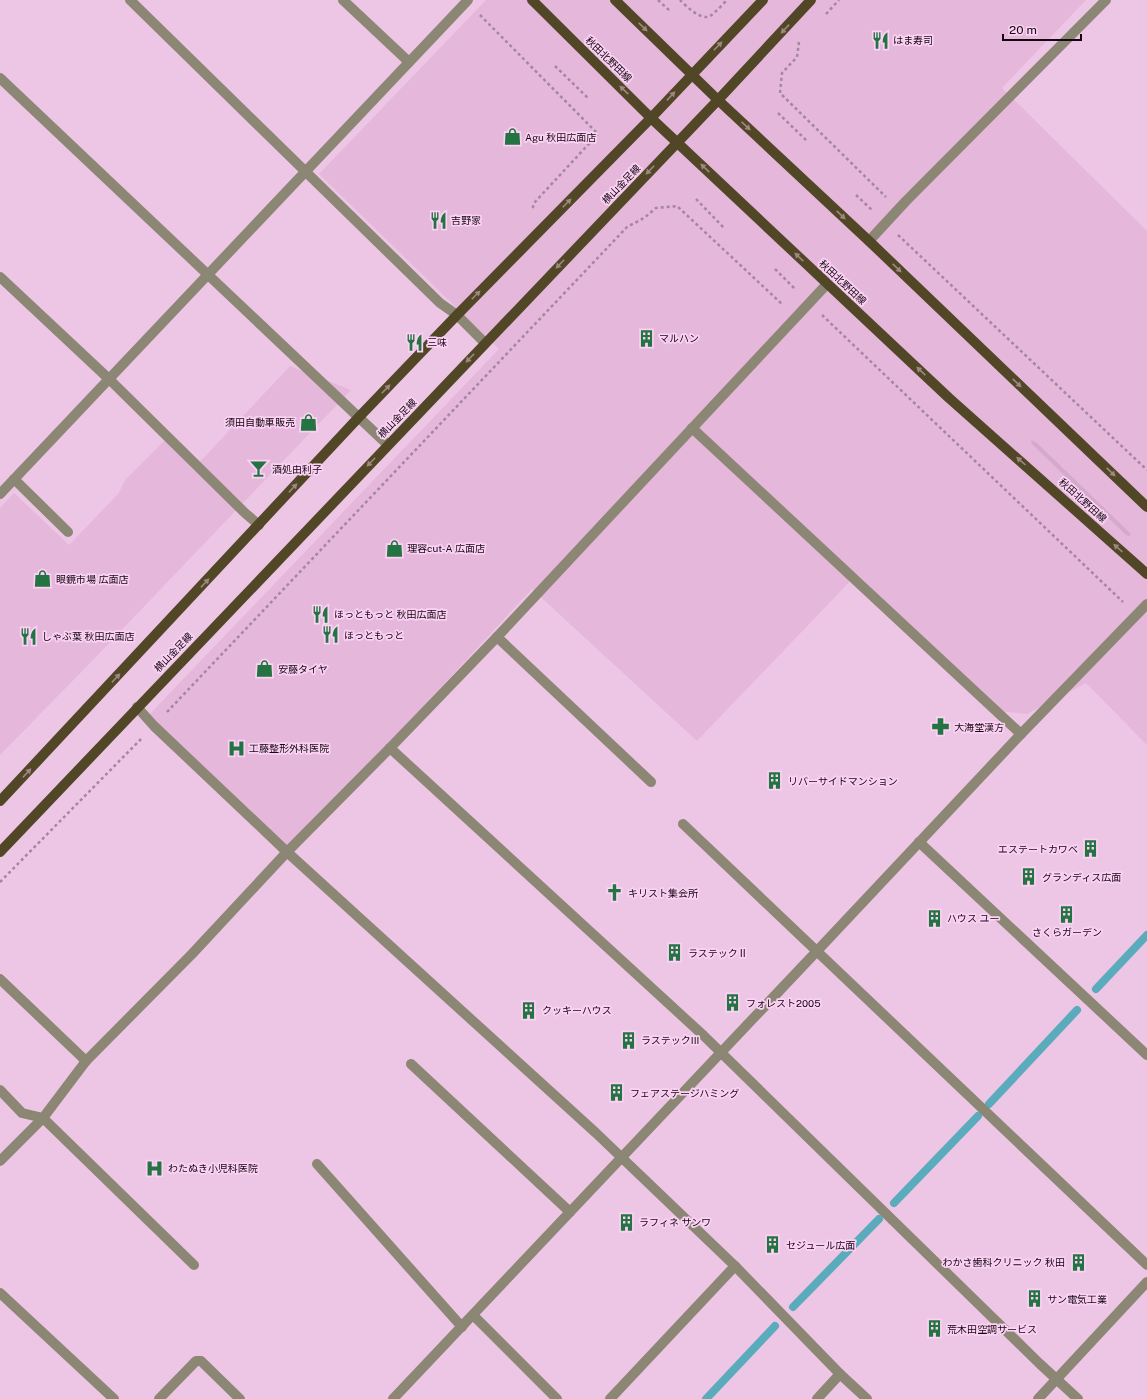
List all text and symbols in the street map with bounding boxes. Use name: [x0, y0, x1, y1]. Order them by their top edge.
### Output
scale bar: [1003, 16, 1081, 42]
one-way arrow: [638, 22, 648, 32]
text: 20 m: [1009, 23, 1037, 37]
one-way arrow: [781, 24, 790, 33]
restaurant icon: はま寿司: [870, 30, 890, 50]
street label: 秋田北野田線: [583, 34, 635, 84]
place label: はま寿司: [893, 34, 933, 46]
one-way arrow: [714, 41, 723, 51]
one-way arrow: [619, 85, 629, 95]
one-way arrow: [667, 91, 676, 101]
one-way arrow: [741, 122, 751, 131]
shop icon: Agu 秋田広面店: [502, 127, 522, 147]
place label: Agu 秋田広面店: [525, 131, 596, 143]
street label: 横山金足線: [599, 162, 643, 206]
one-way arrow: [700, 163, 710, 173]
one-way arrow: [645, 165, 655, 175]
one-way arrow: [562, 198, 572, 208]
restaurant icon: 吉野家: [428, 210, 448, 230]
one-way arrow: [836, 211, 846, 220]
place label: 吉野家: [451, 214, 481, 226]
one-way arrow: [794, 253, 804, 262]
street label: 秋田北野田線: [817, 257, 869, 307]
one-way arrow: [556, 259, 565, 269]
one-way arrow: [892, 263, 902, 273]
one-way arrow: [471, 290, 481, 300]
building icon: マルハン: [636, 328, 656, 348]
restaurant icon: 三味: [404, 332, 424, 352]
place label: マルハン: [659, 332, 699, 344]
place label: 三味: [427, 336, 447, 348]
one-way arrow: [466, 353, 475, 363]
one-way arrow: [916, 366, 926, 376]
one-way arrow: [1012, 378, 1022, 387]
one-way arrow: [381, 384, 391, 394]
street label: 横山金足線: [375, 396, 419, 440]
shop icon: 須田自動車販売: [298, 412, 318, 432]
place label: 須田自動車販売: [225, 416, 295, 428]
one-way arrow: [366, 457, 376, 467]
one-way arrow: [1015, 457, 1026, 466]
bar icon: 酒処由利子: [249, 459, 269, 479]
place label: 酒処由利子: [272, 463, 322, 475]
one-way arrow: [1106, 468, 1116, 477]
street label: 秋田北野田線: [1057, 475, 1109, 525]
one-way arrow: [289, 483, 298, 493]
shop icon: 理容cut-A 広面店: [384, 538, 404, 558]
place label: 理容cut-A 広面店: [407, 542, 485, 554]
one-way arrow: [1113, 543, 1123, 552]
shop icon: 眼鏡市場 広面店: [33, 569, 53, 589]
place label: 眼鏡市場 広面店: [56, 573, 128, 585]
one-way arrow: [200, 578, 209, 588]
restaurant icon: ほっともっと 秋田広面店: [311, 604, 331, 624]
place label: ほっともっと 秋田広面店: [334, 608, 446, 620]
restaurant icon: ほっともっと: [321, 625, 341, 645]
restaurant icon: しゃぶ葉 秋田広面店: [19, 626, 39, 646]
place label: ほっともっと: [344, 629, 404, 641]
place label: しゃぶ葉 秋田広面店: [42, 630, 134, 642]
street label: 横山金足線: [151, 630, 195, 674]
shop icon: 安藤タイヤ: [255, 659, 275, 679]
place label: 安藤タイヤ: [278, 663, 328, 675]
one-way arrow: [111, 673, 120, 683]
pharmacy icon: 大海堂漢方: [931, 717, 951, 737]
place label: 大海堂漢方: [954, 721, 1004, 733]
hospital icon: 工藤整形外科医院: [226, 738, 246, 758]
place label: 工藤整形外科医院: [249, 742, 329, 754]
one-way arrow: [22, 768, 32, 778]
building icon: リバーサイドマンション: [765, 771, 785, 791]
place label: リバーサイドマンション: [788, 775, 898, 787]
building icon: エステートカワベ: [1081, 839, 1101, 859]
place label: エステートカワベ: [998, 843, 1078, 855]
building icon: グランディス広面: [1019, 867, 1039, 887]
place label: グランディス広面: [1042, 871, 1121, 883]
church icon: キリスト集会所: [605, 883, 625, 903]
place label: キリスト集会所: [628, 887, 698, 899]
building icon: さくらガーデン: [1057, 905, 1077, 925]
building icon: ハウス ユー: [924, 908, 944, 928]
place label: ハウス ユー: [947, 912, 999, 924]
place label: さくらガーデン: [1032, 926, 1102, 938]
building icon: ラステックⅡ: [665, 943, 685, 963]
place label: ラステックⅡ: [688, 947, 748, 959]
building icon: フォレスト2005: [723, 993, 743, 1013]
place label: フォレスト2005: [746, 997, 821, 1009]
building icon: クッキーハウス: [519, 1000, 539, 1020]
place label: クッキーハウス: [542, 1004, 612, 1016]
building icon: ラステックIII: [618, 1030, 638, 1050]
place label: ラステックIII: [641, 1034, 699, 1046]
building icon: フェアステージハミング: [607, 1083, 627, 1103]
place label: フェアステージハミング: [630, 1087, 739, 1099]
hospital icon: わたぬき小児科医院: [145, 1158, 165, 1178]
place label: わたぬき小児科医院: [168, 1162, 258, 1174]
building icon: ラフィネ サンワ: [616, 1212, 636, 1232]
place label: ラフィネ サンワ: [639, 1216, 711, 1228]
building icon: セジュール広面: [763, 1235, 783, 1255]
place label: セジュール広面: [786, 1239, 855, 1251]
building icon: わかさ歯科クリニック 秋田: [1068, 1252, 1088, 1272]
place label: わかさ歯科クリニック 秋田: [943, 1256, 1065, 1268]
building icon: サン電気工業: [1024, 1289, 1044, 1309]
place label: サン電気工業: [1047, 1293, 1107, 1305]
building icon: 荒木田空調サービス: [924, 1319, 944, 1339]
place label: 荒木田空調サービス: [947, 1323, 1037, 1335]

